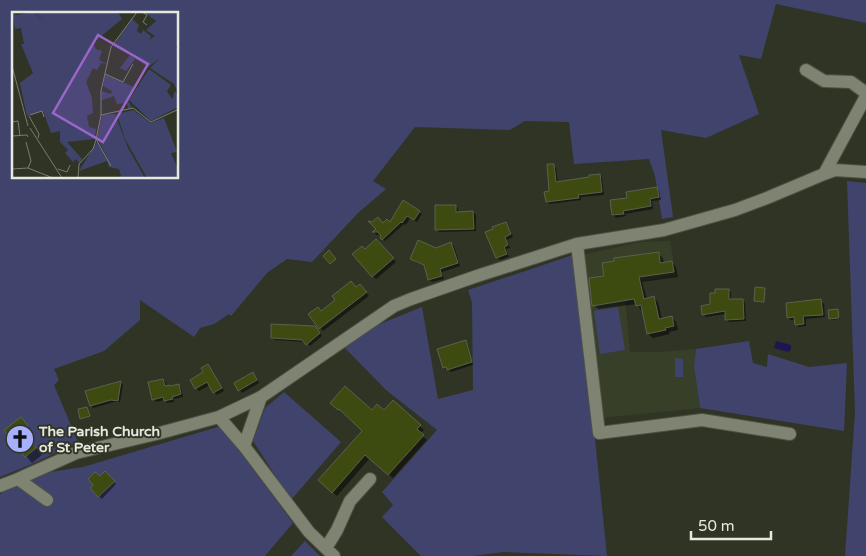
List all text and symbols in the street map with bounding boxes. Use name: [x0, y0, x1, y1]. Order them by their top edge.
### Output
inset map: [12, 12, 179, 179]
place label: The Parish Church of St Peter: [38, 423, 160, 456]
church icon: The Parish Church of St Peter: [5, 424, 35, 454]
scale bar: [691, 508, 771, 540]
text: 50 m: [698, 517, 735, 535]

